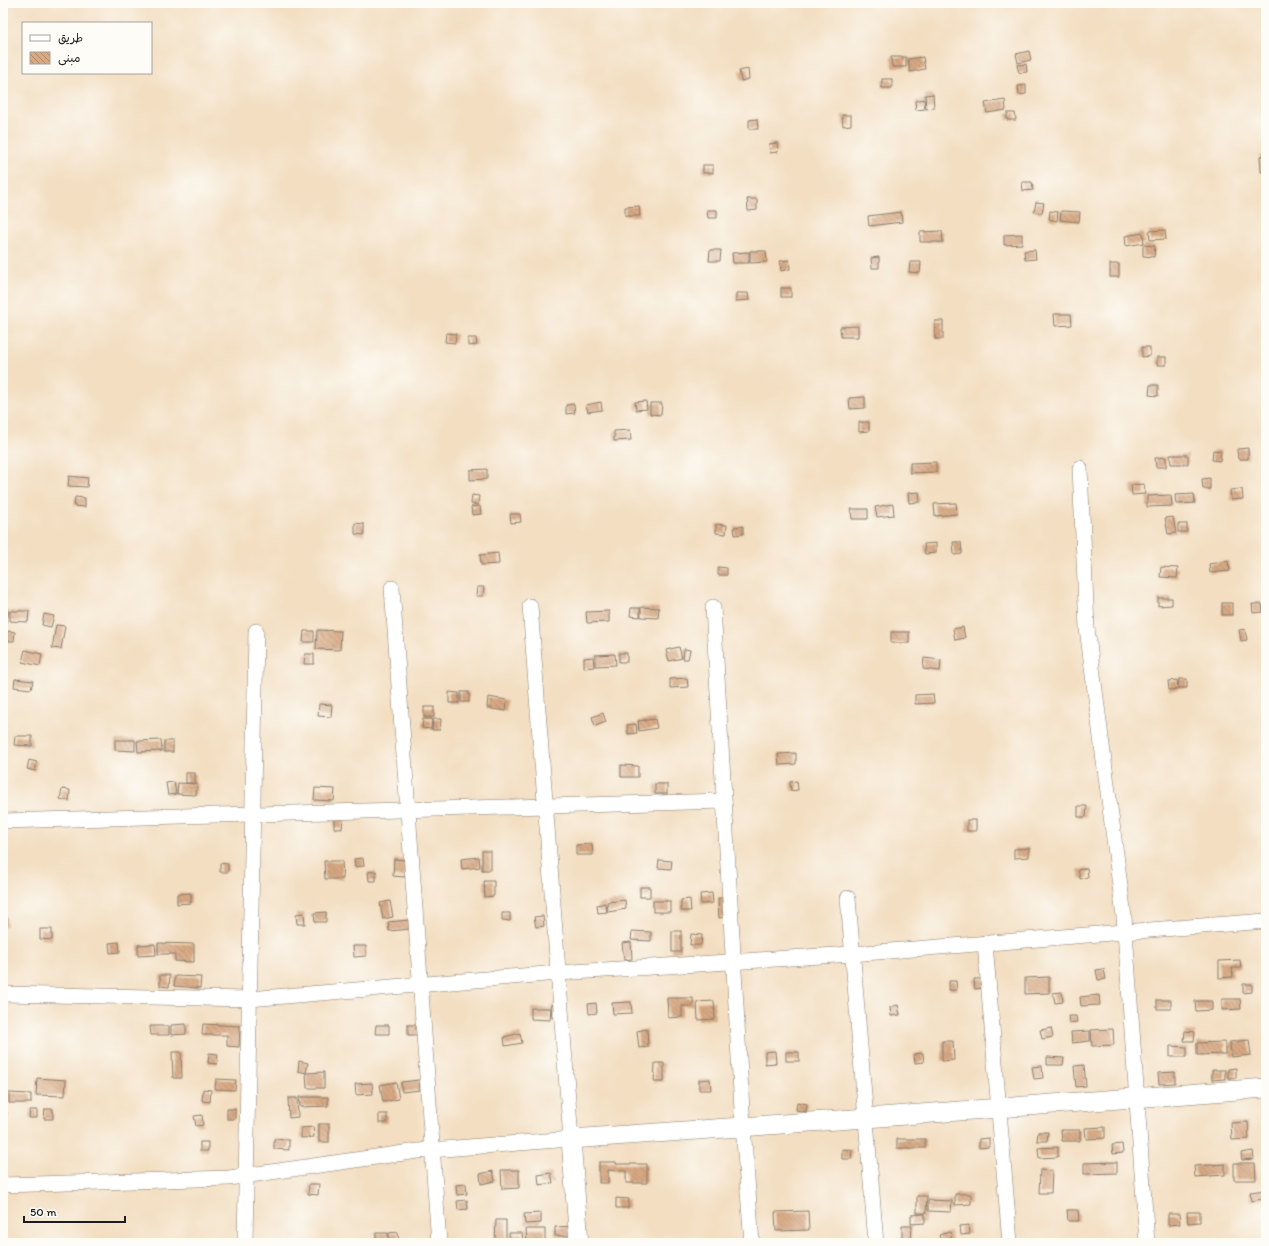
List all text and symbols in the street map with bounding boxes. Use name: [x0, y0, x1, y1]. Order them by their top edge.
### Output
legend: [22, 22, 152, 74]
text: طريق: [58, 31, 83, 45]
text: مبنى: [58, 51, 81, 66]
scale bar: [24, 1198, 125, 1224]
text: 50 m: [30, 1205, 56, 1219]

